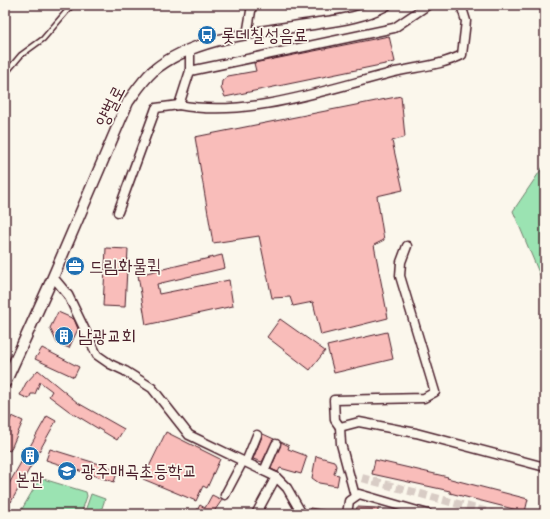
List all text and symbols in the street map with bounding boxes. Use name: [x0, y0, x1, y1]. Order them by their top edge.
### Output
bus stop icon: 롯데칠성음료: [196, 24, 218, 46]
place label: 롯데칠성음료: [221, 24, 308, 50]
street label: 양벌로: [90, 82, 133, 132]
office icon: 드림화물퀵: [64, 255, 86, 277]
place label: 드림화물퀵: [89, 255, 161, 281]
building icon: 남광교회: [53, 325, 75, 347]
place label: 남광교회: [78, 325, 136, 351]
building icon: 본관: [19, 445, 41, 467]
school or university icon: 광주매곡초등학교: [56, 460, 78, 482]
place label: 광주매곡초등학교: [81, 460, 197, 486]
place label: 본관: [16, 468, 44, 494]

